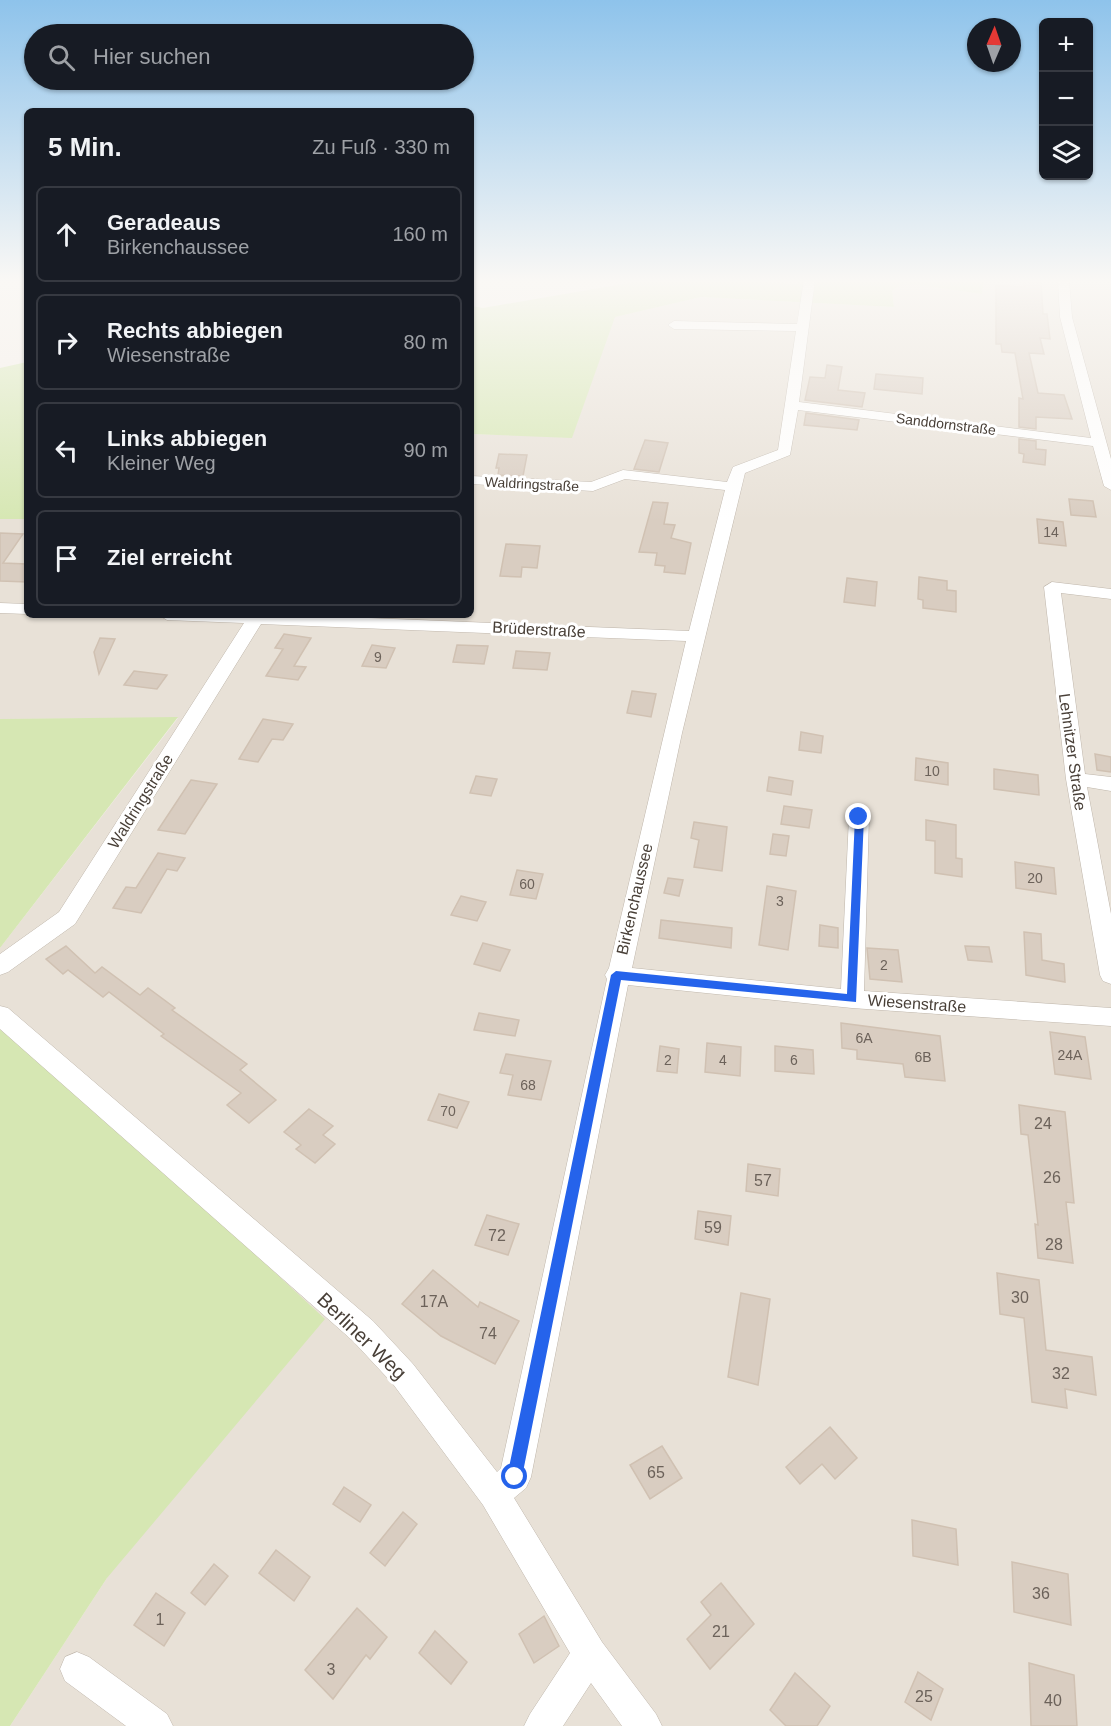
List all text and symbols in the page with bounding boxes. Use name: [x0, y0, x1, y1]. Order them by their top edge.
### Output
north arrow: [967, 18, 1021, 72]
map controls: [1039, 18, 1093, 180]
button: +: [1039, 18, 1093, 72]
search box: [24, 24, 474, 90]
icon: search: [45, 41, 78, 74]
text: Hier suchen: [93, 44, 210, 69]
button: −: [1039, 72, 1093, 126]
button: layers: [1039, 126, 1093, 180]
text: 5 Min.: [48, 132, 122, 162]
text: Zu Fuß · 330 m: [312, 136, 450, 158]
text: Geradeaus: [107, 210, 221, 235]
icon: ahead: [50, 218, 83, 251]
text: 160 m: [392, 223, 448, 245]
text: Birkenchaussee: [107, 236, 249, 258]
text: Rechts abbiegen: [107, 318, 283, 343]
icon: right: [50, 326, 83, 359]
text: 80 m: [404, 331, 448, 353]
text: Wiesenstraße: [107, 344, 230, 366]
street label: Sanddornstraße: [895, 410, 997, 438]
text: Links abbiegen: [107, 426, 267, 451]
icon: left: [50, 434, 83, 467]
text: 90 m: [404, 439, 448, 461]
text: Kleiner Weg: [107, 452, 216, 474]
street label: Waldringstraße: [484, 474, 580, 494]
house number: 14: [1043, 524, 1059, 540]
icon: arrive: [50, 542, 83, 575]
text: Ziel erreicht: [107, 545, 232, 570]
street label: Brüderstraße: [492, 619, 586, 640]
house number: 9: [374, 649, 382, 665]
street label: Lehnitzer Straße: [1056, 692, 1089, 812]
street label: Waldringstraße: [105, 751, 176, 852]
house number: 10: [924, 763, 940, 779]
route end: [845, 803, 871, 829]
street label: Birkenchaussee: [613, 842, 656, 956]
house number: 20: [1027, 870, 1043, 886]
house number: 60: [519, 876, 535, 892]
house number: 3: [776, 893, 784, 909]
house number: 2: [880, 957, 888, 973]
street label: Wiesenstraße: [867, 992, 967, 1015]
house number: 6A: [855, 1030, 873, 1046]
house number: 24A: [1058, 1047, 1083, 1063]
house number: 6B: [914, 1049, 932, 1065]
house number: 2: [664, 1052, 672, 1068]
house number: 4: [719, 1052, 727, 1068]
house number: 6: [790, 1052, 798, 1068]
house number: 68: [520, 1077, 536, 1093]
house number: 70: [440, 1103, 456, 1119]
house number: 24: [1034, 1115, 1052, 1132]
house number: 26: [1043, 1169, 1061, 1186]
house number: 57: [754, 1172, 772, 1189]
house number: 59: [704, 1219, 722, 1236]
house number: 72: [488, 1227, 506, 1244]
house number: 28: [1045, 1236, 1063, 1253]
street label: Berliner Weg: [313, 1288, 411, 1384]
house number: 30: [1011, 1289, 1029, 1306]
house number: 17A: [420, 1293, 449, 1310]
house number: 74: [479, 1325, 497, 1342]
house number: 32: [1052, 1365, 1070, 1382]
route start: [501, 1463, 527, 1489]
house number: 65: [647, 1464, 665, 1481]
house number: 36: [1032, 1585, 1050, 1602]
house number: 1: [156, 1611, 165, 1628]
house number: 21: [712, 1623, 730, 1640]
house number: 3: [327, 1661, 336, 1678]
house number: 25: [915, 1688, 933, 1705]
house number: 40: [1044, 1692, 1062, 1709]

